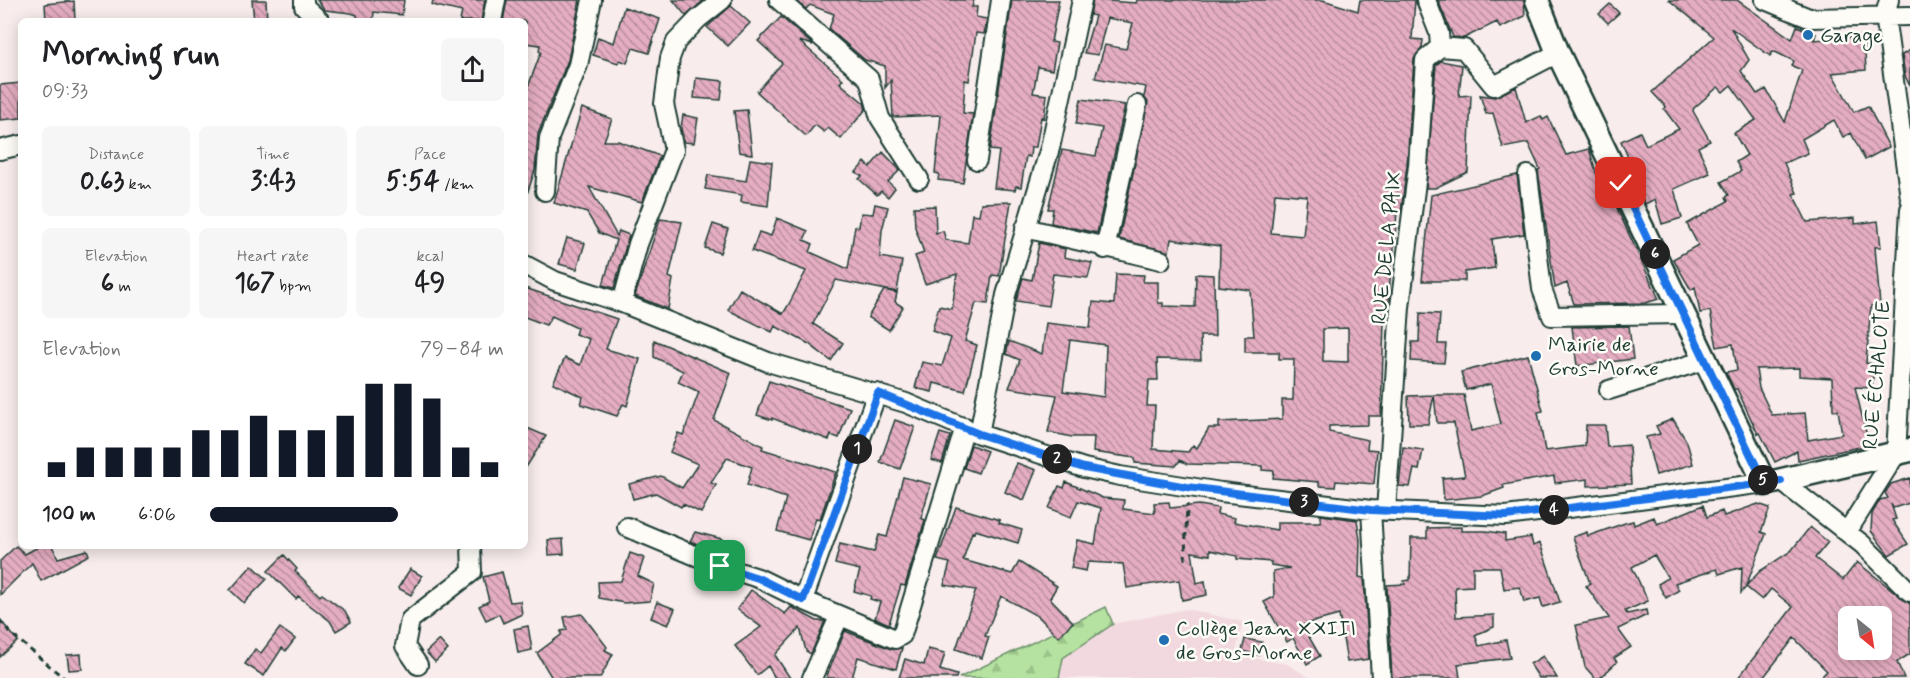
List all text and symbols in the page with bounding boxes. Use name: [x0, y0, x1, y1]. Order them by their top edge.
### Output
place label: Garage: [1820, 22, 1883, 51]
marker: Garage: [1801, 28, 1815, 42]
text: Morning run: [42, 33, 220, 77]
button: share: [441, 38, 504, 101]
text: 09:33: [42, 78, 88, 105]
text: Distance: [88, 144, 144, 165]
text: Time: [256, 144, 290, 165]
text: Pace: [414, 144, 446, 165]
pin: [1595, 157, 1646, 208]
text: 0.63: [80, 165, 124, 199]
text: 3:43: [251, 165, 295, 199]
text: 5:54: [386, 165, 440, 199]
icon: check: [1604, 166, 1637, 199]
street label: RUE DE LA PAIX: [1365, 170, 1409, 326]
text: km: [124, 174, 152, 195]
text: /km: [440, 174, 474, 195]
pin: 6: [1640, 239, 1670, 269]
text: 6: [1651, 243, 1659, 264]
text: Elevation: [85, 246, 148, 267]
text: Heart rate: [237, 246, 309, 267]
text: kcal: [417, 246, 443, 267]
text: 6: [101, 267, 114, 301]
text: 167: [234, 267, 275, 301]
text: 49: [415, 267, 445, 301]
text: m: [114, 276, 131, 297]
text: bpm: [275, 276, 312, 297]
street label: RUE ÉCHALOTE: [1857, 299, 1897, 451]
place label: Mairie de Gros-Morne: [1548, 331, 1659, 383]
text: Elevation: [42, 336, 121, 363]
text: 79–84 m: [420, 336, 504, 363]
marker: Mairie de Gros-Morne: [1529, 349, 1543, 363]
pin: 1: [842, 434, 872, 464]
text: 1: [853, 438, 861, 459]
pin: 2: [1042, 444, 1072, 474]
text: 2: [1053, 448, 1061, 469]
pin: 5: [1748, 465, 1778, 495]
text: 5: [1758, 469, 1768, 490]
pin: 3: [1289, 487, 1319, 517]
text: 3: [1300, 491, 1308, 512]
pin: 4: [1539, 495, 1569, 525]
text: 4: [1549, 499, 1559, 520]
text: 100 m: [42, 501, 96, 528]
text: 6:06: [138, 501, 176, 528]
pin: [694, 540, 745, 591]
icon: arrive: [703, 549, 736, 582]
north arrow: [1838, 606, 1892, 660]
map controls: [1838, 606, 1892, 660]
place label: Collège Jean XXIII de Gros-Morne: [1176, 615, 1356, 667]
marker: Collège Jean XXIII de Gros-Morne: [1157, 633, 1171, 647]

